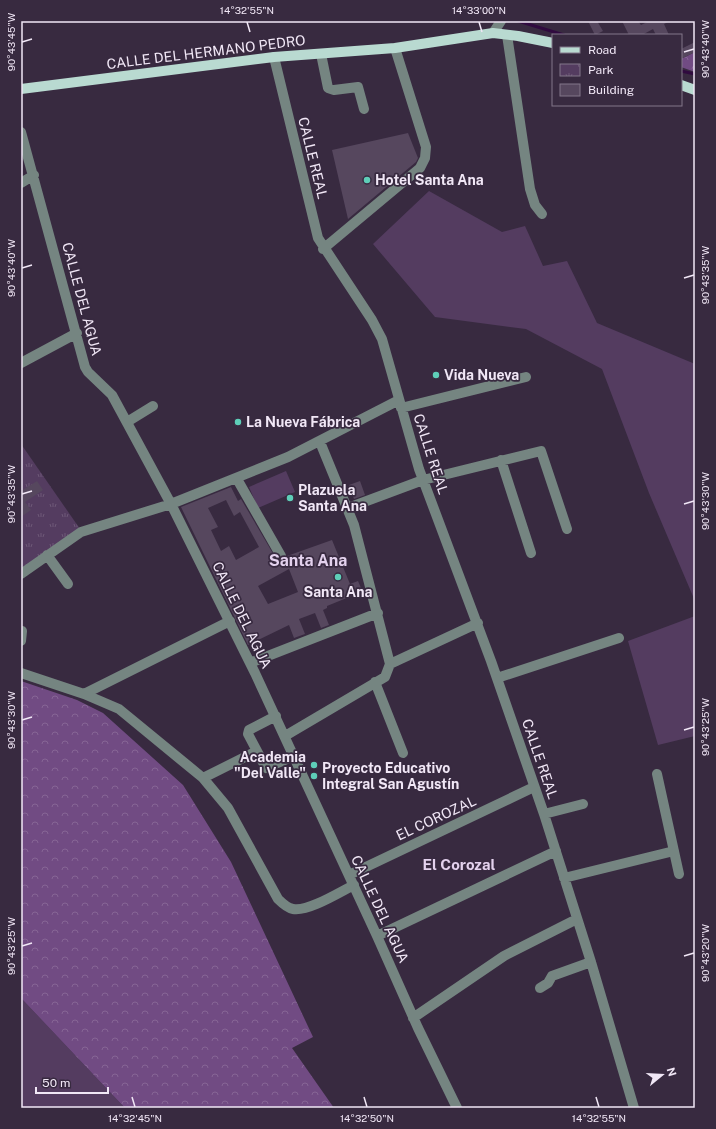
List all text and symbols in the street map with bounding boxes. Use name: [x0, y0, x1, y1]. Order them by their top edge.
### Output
text: 14°32'55"N: [220, 4, 274, 16]
text: 14°33'00"N: [452, 4, 506, 16]
text: 90°43'45"W: [5, 12, 17, 71]
text: 90°43'40"W: [699, 19, 711, 78]
street label: CALLE DEL HERMANO PEDRO: [106, 32, 306, 72]
legend: [552, 34, 682, 106]
text: Road: [588, 43, 616, 57]
text: Park: [588, 63, 614, 77]
text: Building: [588, 83, 634, 97]
street label: CALLE REAL: [295, 115, 331, 201]
place label: Hotel Santa Ana: [375, 172, 484, 188]
marker: Hotel Santa Ana: [362, 175, 372, 185]
text: 90°43'40"W: [5, 238, 17, 297]
street label: CALLE DEL AGUA: [59, 241, 105, 357]
text: 90°43'35"W: [699, 245, 711, 304]
place label: Vida Nueva: [444, 367, 519, 383]
marker: Vida Nueva: [431, 370, 441, 380]
street label: CALLE REAL: [410, 412, 452, 496]
place label: La Nueva Fábrica: [246, 414, 360, 430]
marker: La Nueva Fábrica: [233, 417, 243, 427]
text: 90°43'35"W: [5, 464, 17, 523]
text: 90°43'30"W: [699, 471, 711, 530]
place label: Plazuela Santa Ana: [298, 482, 367, 514]
marker: Plazuela Santa Ana: [285, 493, 295, 503]
district label: Santa Ana: [269, 551, 347, 570]
street label: CALLE DEL AGUA: [209, 559, 275, 671]
marker: Santa Ana: [333, 572, 343, 582]
place label: Santa Ana: [304, 584, 372, 600]
text: 90°43'30"W: [5, 690, 17, 749]
text: 90°43'25"W: [699, 697, 711, 756]
street label: CALLE REAL: [519, 717, 561, 801]
place label: Academia "Del Valle": [234, 749, 306, 781]
marker: Academia "Del Valle": [309, 760, 319, 770]
place label: Proyecto Educativo Integral San Agustín: [322, 760, 459, 792]
marker: Proyecto Educativo Integral San Agustín: [309, 771, 319, 781]
street label: EL COROZAL: [393, 792, 479, 844]
street label: CALLE DEL AGUA: [348, 853, 412, 965]
district label: El Corozal: [423, 856, 495, 873]
text: 90°43'25"W: [5, 916, 17, 975]
text: 90°43'20"W: [699, 924, 711, 982]
north arrow: [642, 1055, 682, 1095]
text: N: [664, 1066, 679, 1078]
scale bar: [36, 1069, 108, 1095]
text: 50 m: [42, 1076, 70, 1090]
text: 14°32'45"N: [108, 1112, 162, 1124]
text: 14°32'50"N: [340, 1112, 394, 1124]
text: 14°32'55"N: [572, 1112, 626, 1124]

